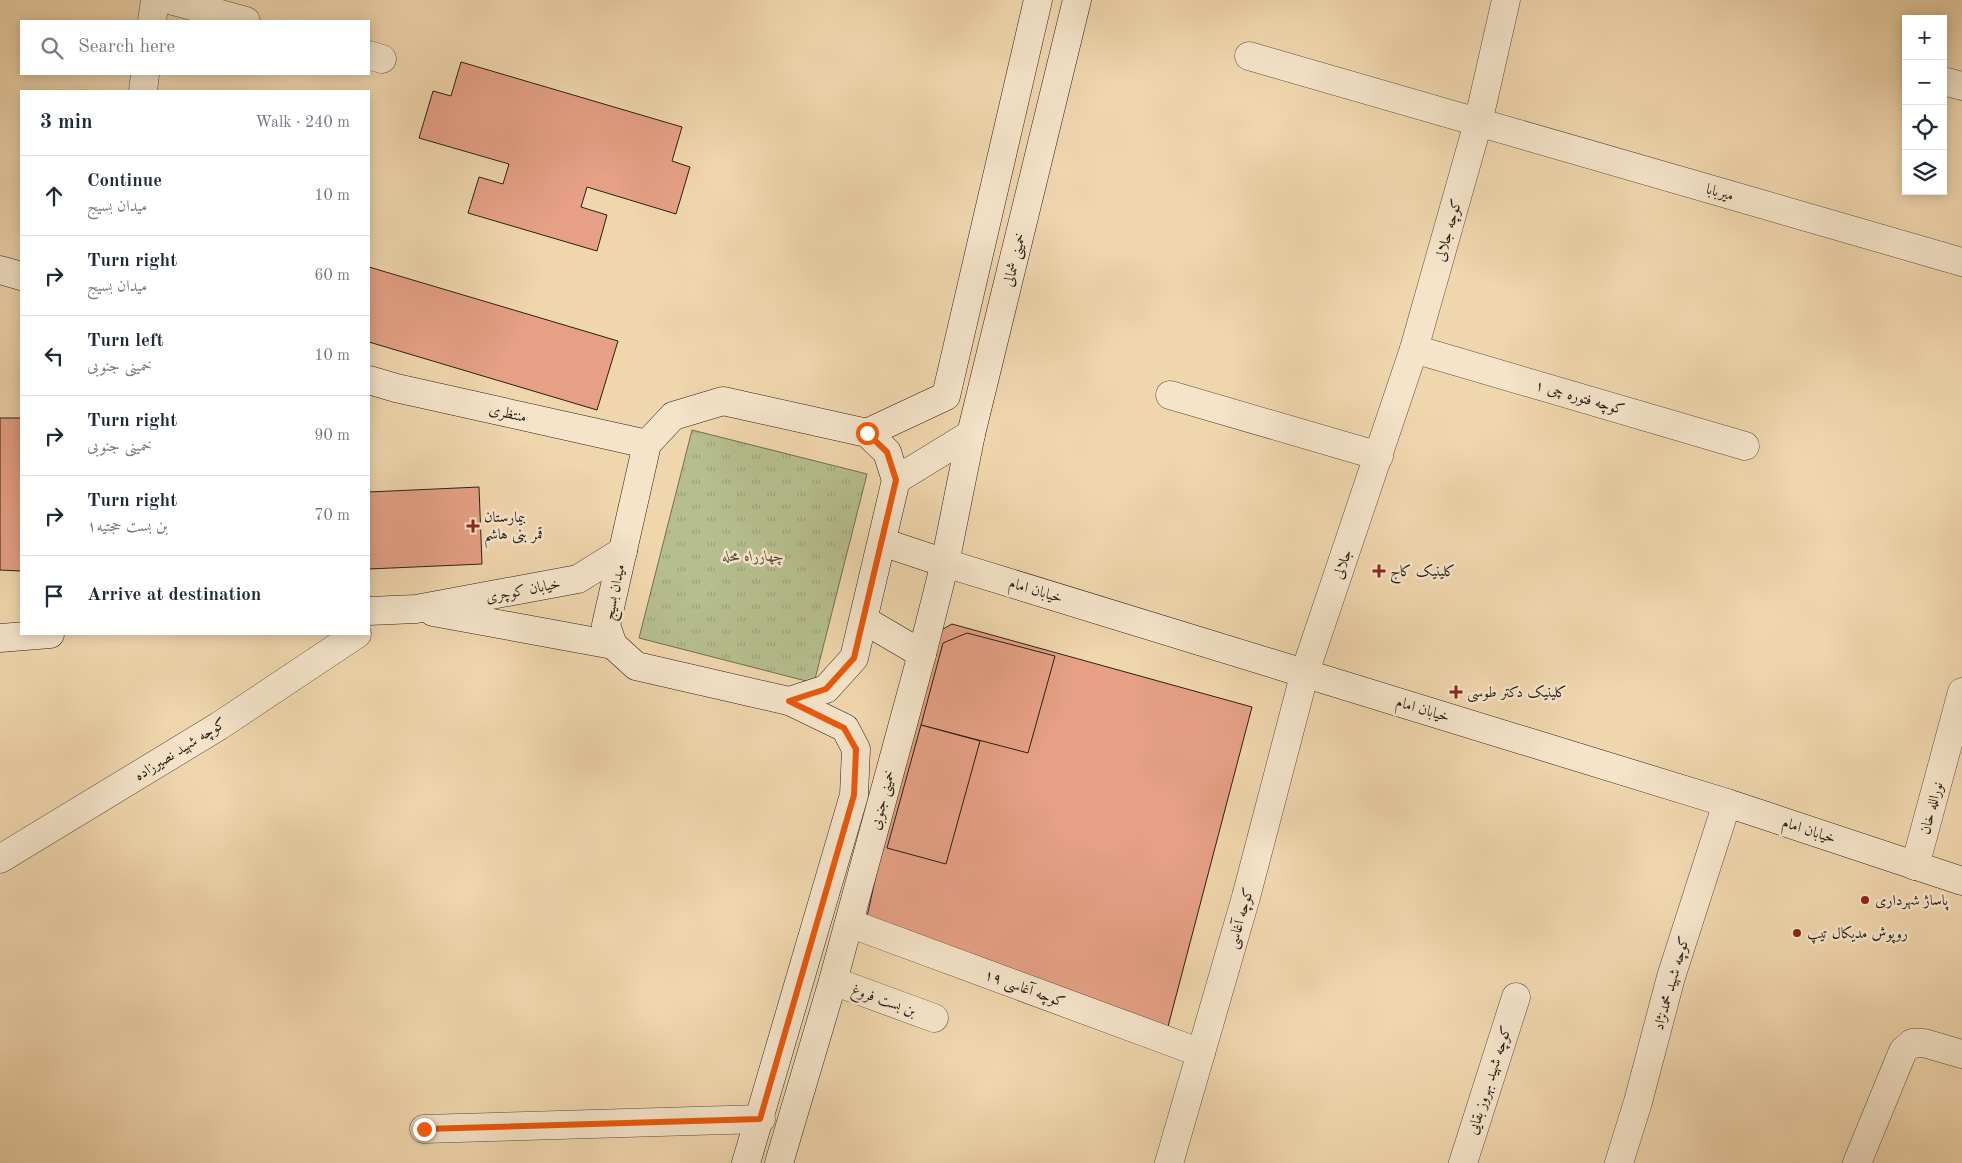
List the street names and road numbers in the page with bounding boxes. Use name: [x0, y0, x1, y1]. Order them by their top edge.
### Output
street label: میربابا: [1704, 182, 1735, 204]
street label: کوچه جلالی: [1432, 197, 1467, 264]
street label: خمینی شمالی: [1002, 232, 1031, 289]
street label: کوچه فتوره چی ۱: [1533, 378, 1626, 420]
street label: منتظری: [487, 403, 528, 427]
street label: جلالی: [1331, 548, 1355, 581]
street label: میدان بسیج: [602, 563, 634, 623]
street label: خیابان کوچری: [485, 576, 562, 606]
street label: خیابان امام: [1006, 576, 1064, 611]
street label: خیابان امام: [1393, 695, 1451, 730]
street label: کوچه شهید نصیرزاده: [132, 715, 230, 786]
street label: خمینی جنوبی: [868, 769, 900, 832]
street label: نورالله خان: [1918, 780, 1947, 836]
street label: خیابان امام: [1779, 816, 1837, 851]
street label: کوچه آغاسی: [1223, 885, 1259, 951]
street label: کوچه شهید محمدنژاد: [1651, 934, 1695, 1033]
street label: کوچه آغاسی ۱۹: [982, 965, 1068, 1013]
street label: بن بست فروغ: [848, 983, 918, 1024]
street label: کوچه شهید بهروز بقایی: [1465, 1024, 1517, 1137]

